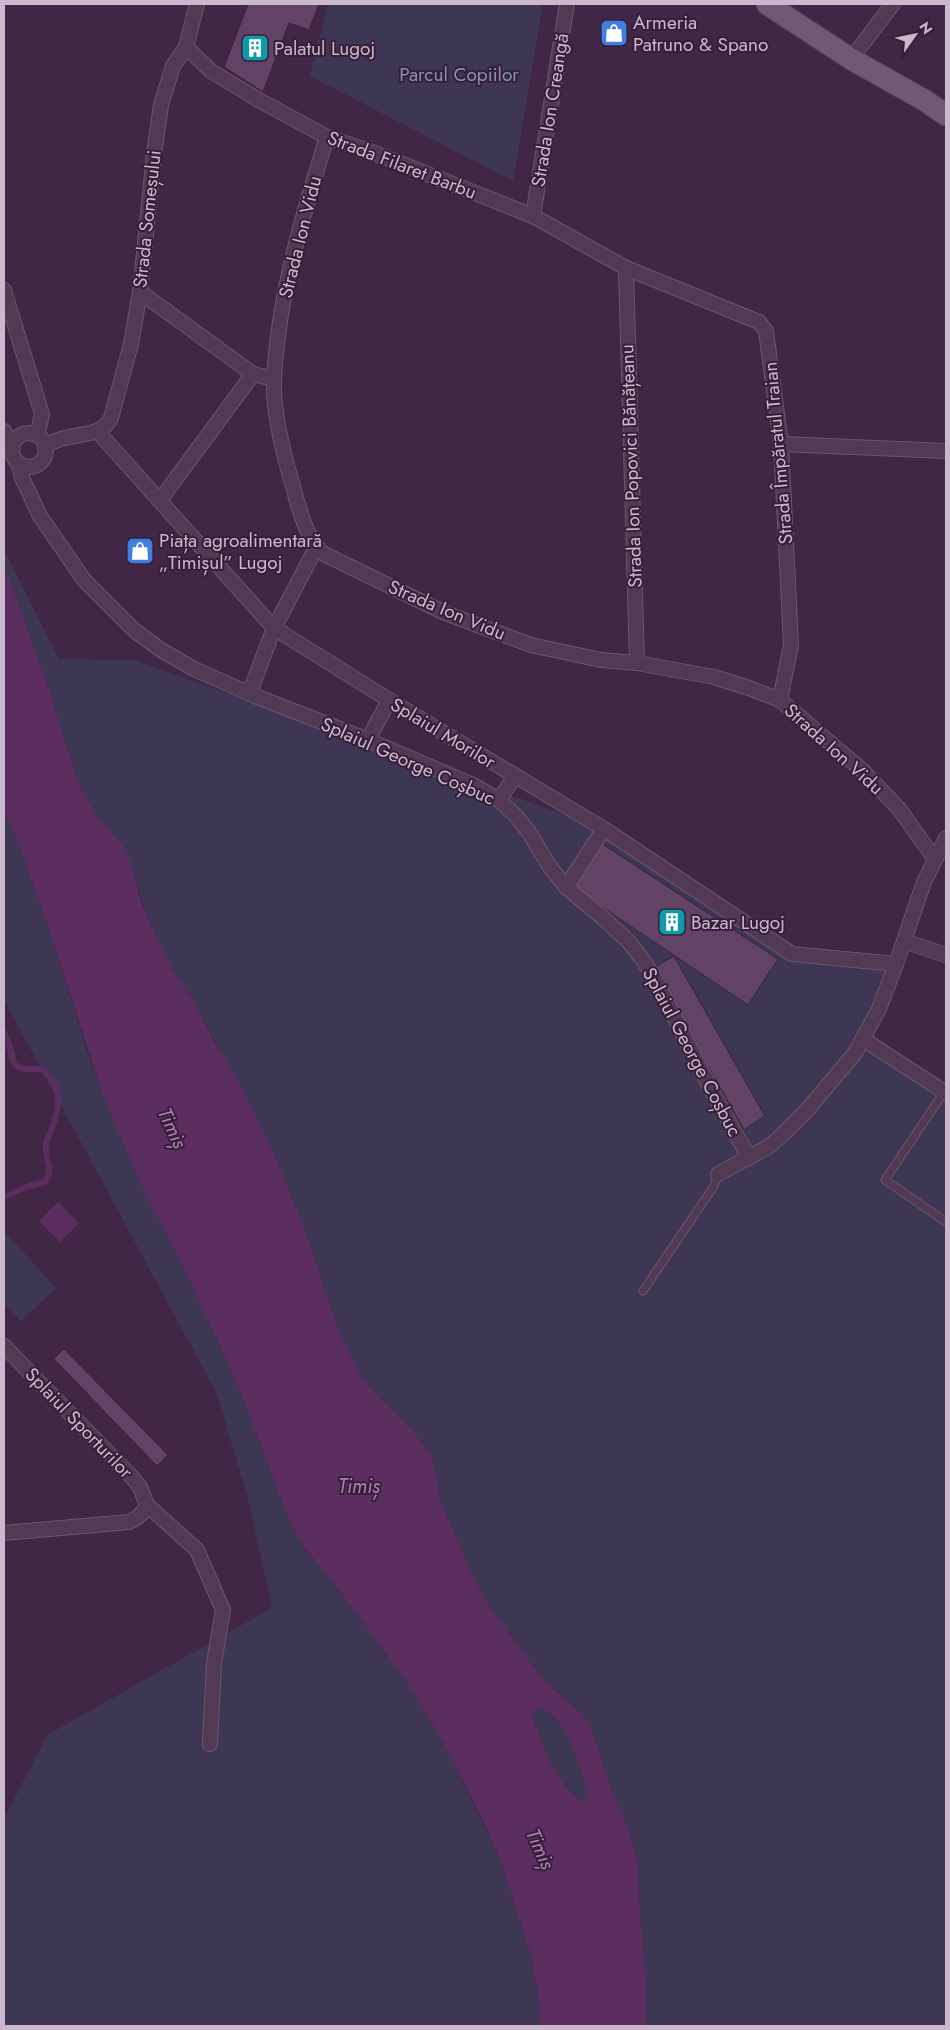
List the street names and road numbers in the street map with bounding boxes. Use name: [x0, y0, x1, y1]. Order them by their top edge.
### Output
street label: Strada Ion Creangă: [525, 31, 575, 189]
street label: Strada Filaret Barbu: [324, 124, 480, 206]
street label: Strada Someșului: [126, 149, 168, 289]
street label: Strada Ion Vidu: [272, 173, 328, 301]
street label: Strada Ion Popovici Bănățeanu: [613, 344, 649, 588]
street label: Strada Împăratul Traian: [757, 361, 799, 545]
street label: Strada Ion Vidu: [384, 573, 510, 647]
street label: Splaiul Morilor: [385, 691, 501, 775]
street label: Strada Ion Vidu: [778, 697, 890, 801]
street label: Splaiul George Coșbuc: [317, 710, 499, 812]
street label: Splaiul George Coșbuc: [636, 963, 748, 1141]
street label: Splaiul Sporturilor: [19, 1361, 139, 1485]

